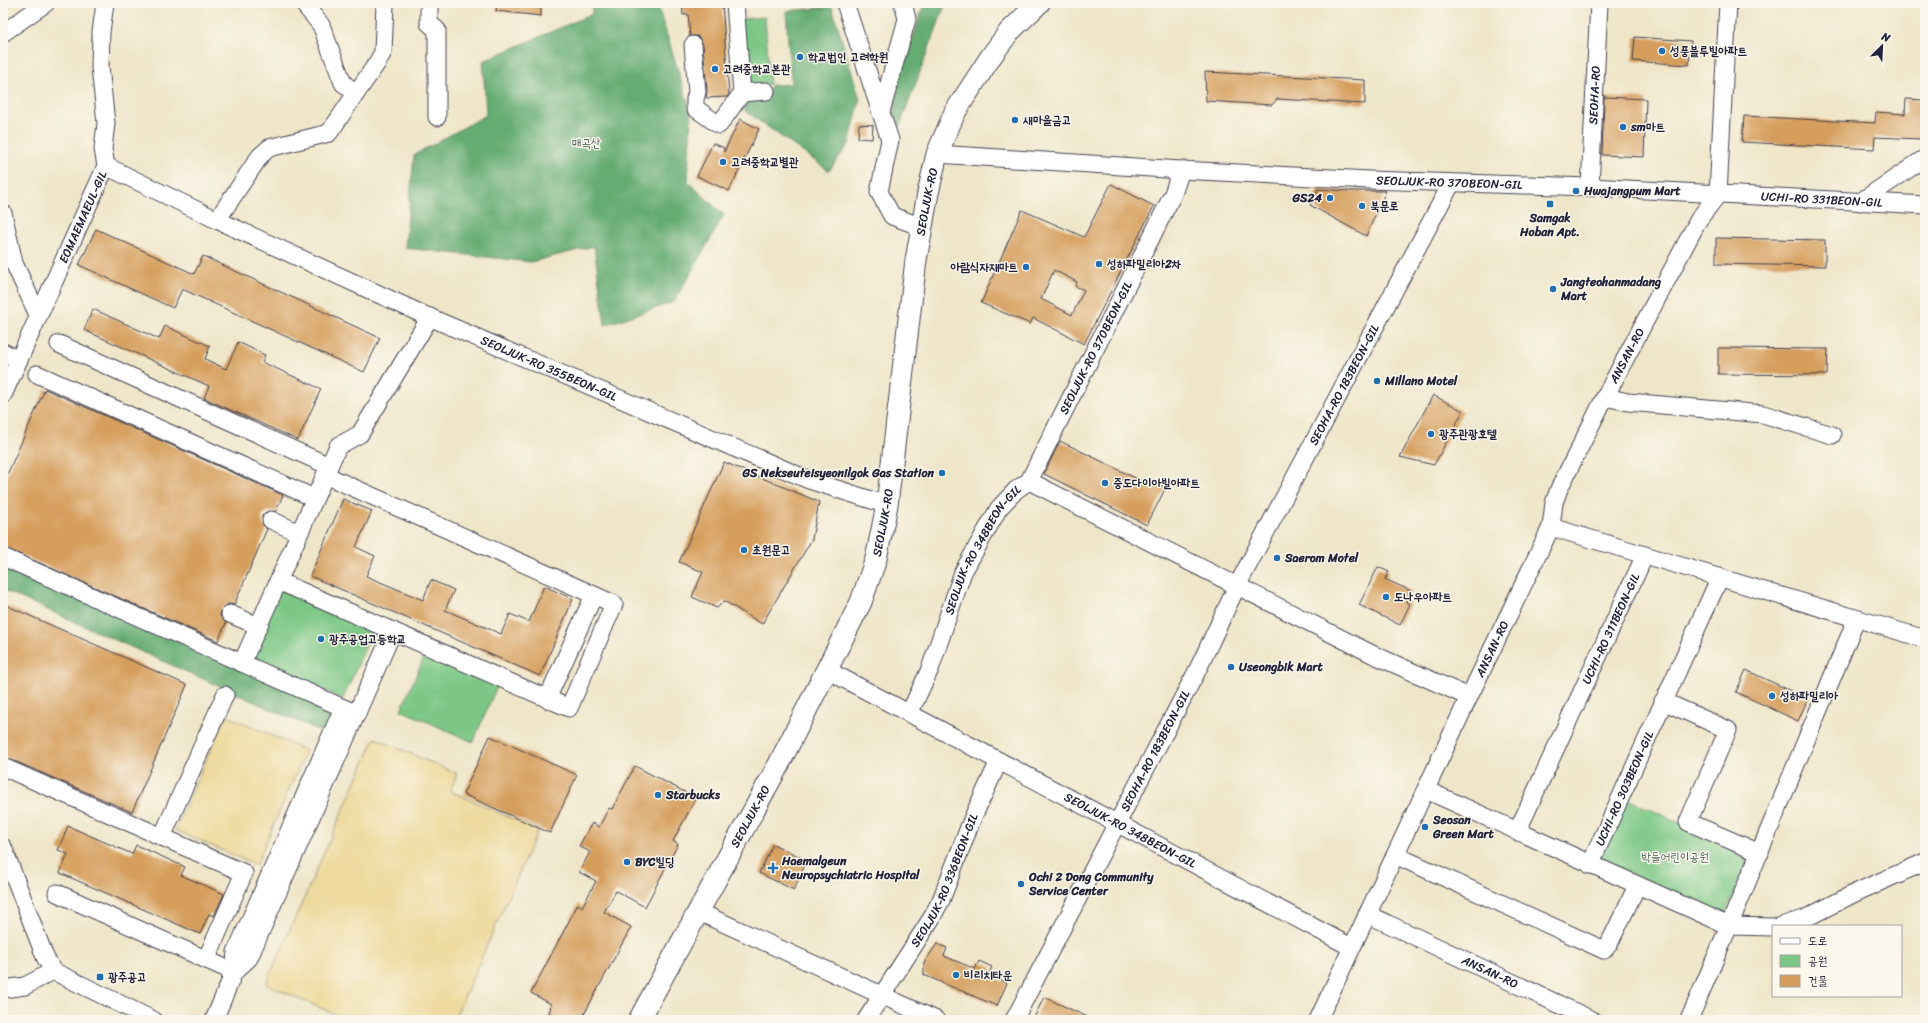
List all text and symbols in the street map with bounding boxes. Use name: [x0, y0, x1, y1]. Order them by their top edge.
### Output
north arrow: [1862, 26, 1902, 66]
text: N: [1878, 27, 1894, 48]
place label: 성풍블루빌아파트: [1669, 40, 1748, 62]
place label: 학교법인 고려학원: [807, 46, 889, 68]
marker: 성풍블루빌아파트: [1657, 46, 1667, 56]
marker: 학교법인 고려학원: [795, 52, 805, 62]
place label: 고려중학교본관: [723, 58, 791, 80]
marker: 고려중학교본관: [710, 64, 720, 74]
street label: SEOHA-RO: [1582, 65, 1607, 125]
place label: 새마을금고: [1022, 109, 1071, 131]
marker: 새마을금고: [1010, 115, 1020, 125]
place label: sm마트: [1630, 116, 1665, 138]
marker: sm마트: [1618, 122, 1628, 132]
park label: 매곡산: [572, 132, 601, 154]
place label: 고려중학교별관: [731, 151, 799, 173]
marker: 고려중학교별관: [718, 157, 728, 167]
street label: SEOLJUK-RO: [910, 165, 945, 237]
street label: EOMAEMAEUL-GIL: [53, 167, 114, 267]
street label: SEOLJUK-RO 370BEON-GIL: [1375, 169, 1523, 196]
place label: Hwajangpum Mart: [1583, 180, 1681, 202]
street label: UCHI-RO 331BEON-GIL: [1760, 185, 1884, 214]
marker: Hwajangpum Mart: [1571, 186, 1581, 196]
place label: GS24: [1292, 187, 1322, 209]
marker: GS24: [1325, 193, 1335, 203]
place label: 북문로: [1370, 195, 1399, 217]
marker: Samgak Hoban Apt.: [1545, 199, 1555, 209]
marker: 북문로: [1357, 201, 1367, 211]
place label: Samgak Hoban Apt.: [1519, 207, 1580, 243]
place label: 성하파밀리아2차: [1106, 253, 1182, 275]
place label: 아람식자재마트: [950, 256, 1018, 278]
marker: 성하파밀리아2차: [1094, 259, 1104, 269]
marker: 아람식자재마트: [1021, 262, 1031, 272]
place label: Jangteohanmadang Mart: [1560, 271, 1661, 307]
street label: SEOLJUK-RO 370BEON-GIL: [1053, 277, 1139, 418]
marker: Jangteohanmadang Mart: [1548, 284, 1558, 294]
street label: SEOHA-RO 183BEON-GIL: [1303, 320, 1386, 449]
street label: ANSAN-RO: [1602, 323, 1651, 388]
street label: SEOLJUK-RO 355BEON-GIL: [477, 329, 621, 408]
place label: Millano Motel: [1384, 370, 1458, 392]
marker: Millano Motel: [1372, 376, 1382, 386]
place label: 광주관광호텔: [1439, 423, 1497, 445]
marker: 광주관광호텔: [1426, 429, 1436, 439]
place label: GS Nekseuteisyeonilgok Gas Station: [741, 462, 935, 484]
marker: GS Nekseuteisyeonilgok Gas Station: [937, 468, 947, 478]
place label: 중도다이아빌아파트: [1113, 472, 1200, 494]
street label: SEOLJUK-RO 348BEON-GIL: [938, 478, 1026, 618]
marker: 중도다이아빌아파트: [1100, 478, 1110, 488]
street label: SEOLJUK-RO: [866, 487, 900, 559]
place label: 초원문고: [752, 539, 791, 561]
marker: 초원문고: [739, 545, 749, 555]
place label: Saerom Motel: [1284, 547, 1359, 569]
marker: Saerom Motel: [1272, 553, 1282, 563]
street label: UCHI-RO 311BEON-GIL: [1576, 569, 1646, 688]
place label: 도나우아파트: [1394, 586, 1452, 608]
marker: 도나우아파트: [1381, 592, 1391, 602]
street label: ANSAN-RO: [1469, 617, 1515, 682]
place label: 광주공업고등학교: [329, 628, 406, 650]
marker: 광주공업고등학교: [316, 634, 326, 644]
place label: Useongbik Mart: [1239, 656, 1323, 678]
marker: Useongbik Mart: [1226, 662, 1236, 672]
place label: 성하파밀리아: [1779, 685, 1838, 707]
street label: SEOHA-RO 183BEON-GIL: [1114, 686, 1196, 816]
marker: 성하파밀리아: [1767, 691, 1777, 701]
street label: UCHI-RO 303BEON-GIL: [1589, 727, 1660, 850]
street label: SEOLJUK-RO: [724, 781, 777, 852]
place label: Starbucks: [665, 784, 721, 806]
street label: SEOLJUK-RO 348BEON-GIL: [1060, 786, 1201, 875]
marker: Starbucks: [653, 790, 663, 800]
street label: SEOLJUK-RO 336BEON-GIL: [904, 809, 985, 952]
place label: Seosan Green Mart: [1432, 809, 1495, 845]
marker: Seosan Green Mart: [1420, 822, 1430, 832]
park label: 박들어린이공원: [1641, 846, 1709, 868]
place label: Haemalgeun Neuropsychiatric Hospital: [781, 850, 920, 886]
place label: BYC빌딩: [635, 851, 675, 873]
marker: BYC빌딩: [622, 857, 632, 867]
marker: Haemalgeun Neuropsychiatric Hospital: [767, 862, 779, 874]
place label: Ochi 2 Dong Community Service Center: [1028, 866, 1154, 902]
marker: Ochi 2 Dong Community Service Center: [1016, 879, 1026, 889]
legend: [1772, 925, 1902, 997]
text: 도로: [1808, 930, 1827, 952]
street label: ANSAN-RO: [1457, 949, 1522, 995]
text: 공원: [1808, 950, 1827, 972]
place label: 비리치타운: [964, 964, 1013, 986]
place label: 광주공고: [108, 966, 147, 988]
marker: 비리치타운: [951, 970, 961, 980]
text: 건물: [1808, 970, 1828, 992]
marker: 광주공고: [95, 972, 105, 982]

